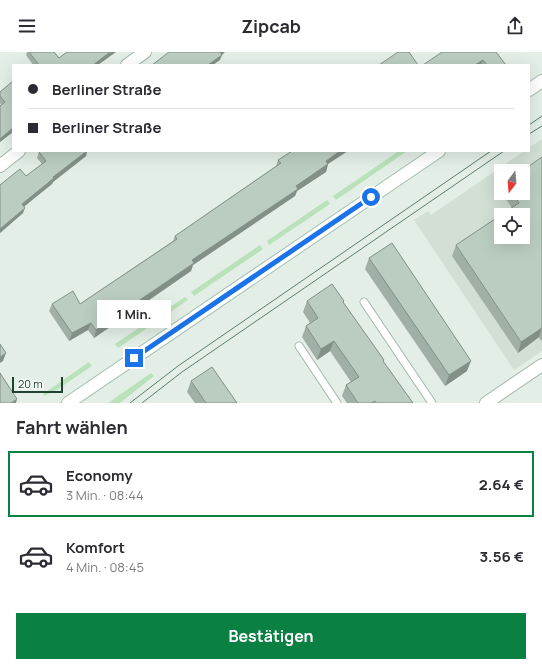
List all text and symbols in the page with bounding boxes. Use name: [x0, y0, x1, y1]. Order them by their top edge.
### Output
text: Zipcab: [241, 14, 301, 38]
icon: menu: [16, 15, 38, 37]
icon: share: [504, 15, 526, 37]
text: Berliner Straße: [52, 79, 162, 100]
text: Berliner Straße: [52, 117, 162, 138]
north arrow: [494, 164, 530, 200]
map controls: [494, 164, 530, 244]
route start: [362, 188, 380, 206]
button: locate: [494, 208, 530, 244]
callout: 1 Min.: [97, 300, 171, 328]
text: 1 Min.: [116, 305, 152, 323]
route end: [125, 349, 143, 367]
scale bar: [12, 375, 63, 394]
text: 20 m: [18, 376, 43, 391]
text: Fahrt wählen: [16, 415, 128, 439]
text: Economy: [66, 465, 133, 486]
icon: car: [18, 466, 54, 502]
text: 2.64 €: [479, 474, 524, 495]
text: 3 Min. · 08:44: [66, 486, 144, 504]
text: Komfort: [66, 537, 125, 558]
icon: car: [18, 538, 54, 574]
text: 3.56 €: [479, 546, 524, 567]
text: 4 Min. · 08:45: [66, 558, 144, 576]
button: Bestätigen: [16, 613, 526, 659]

